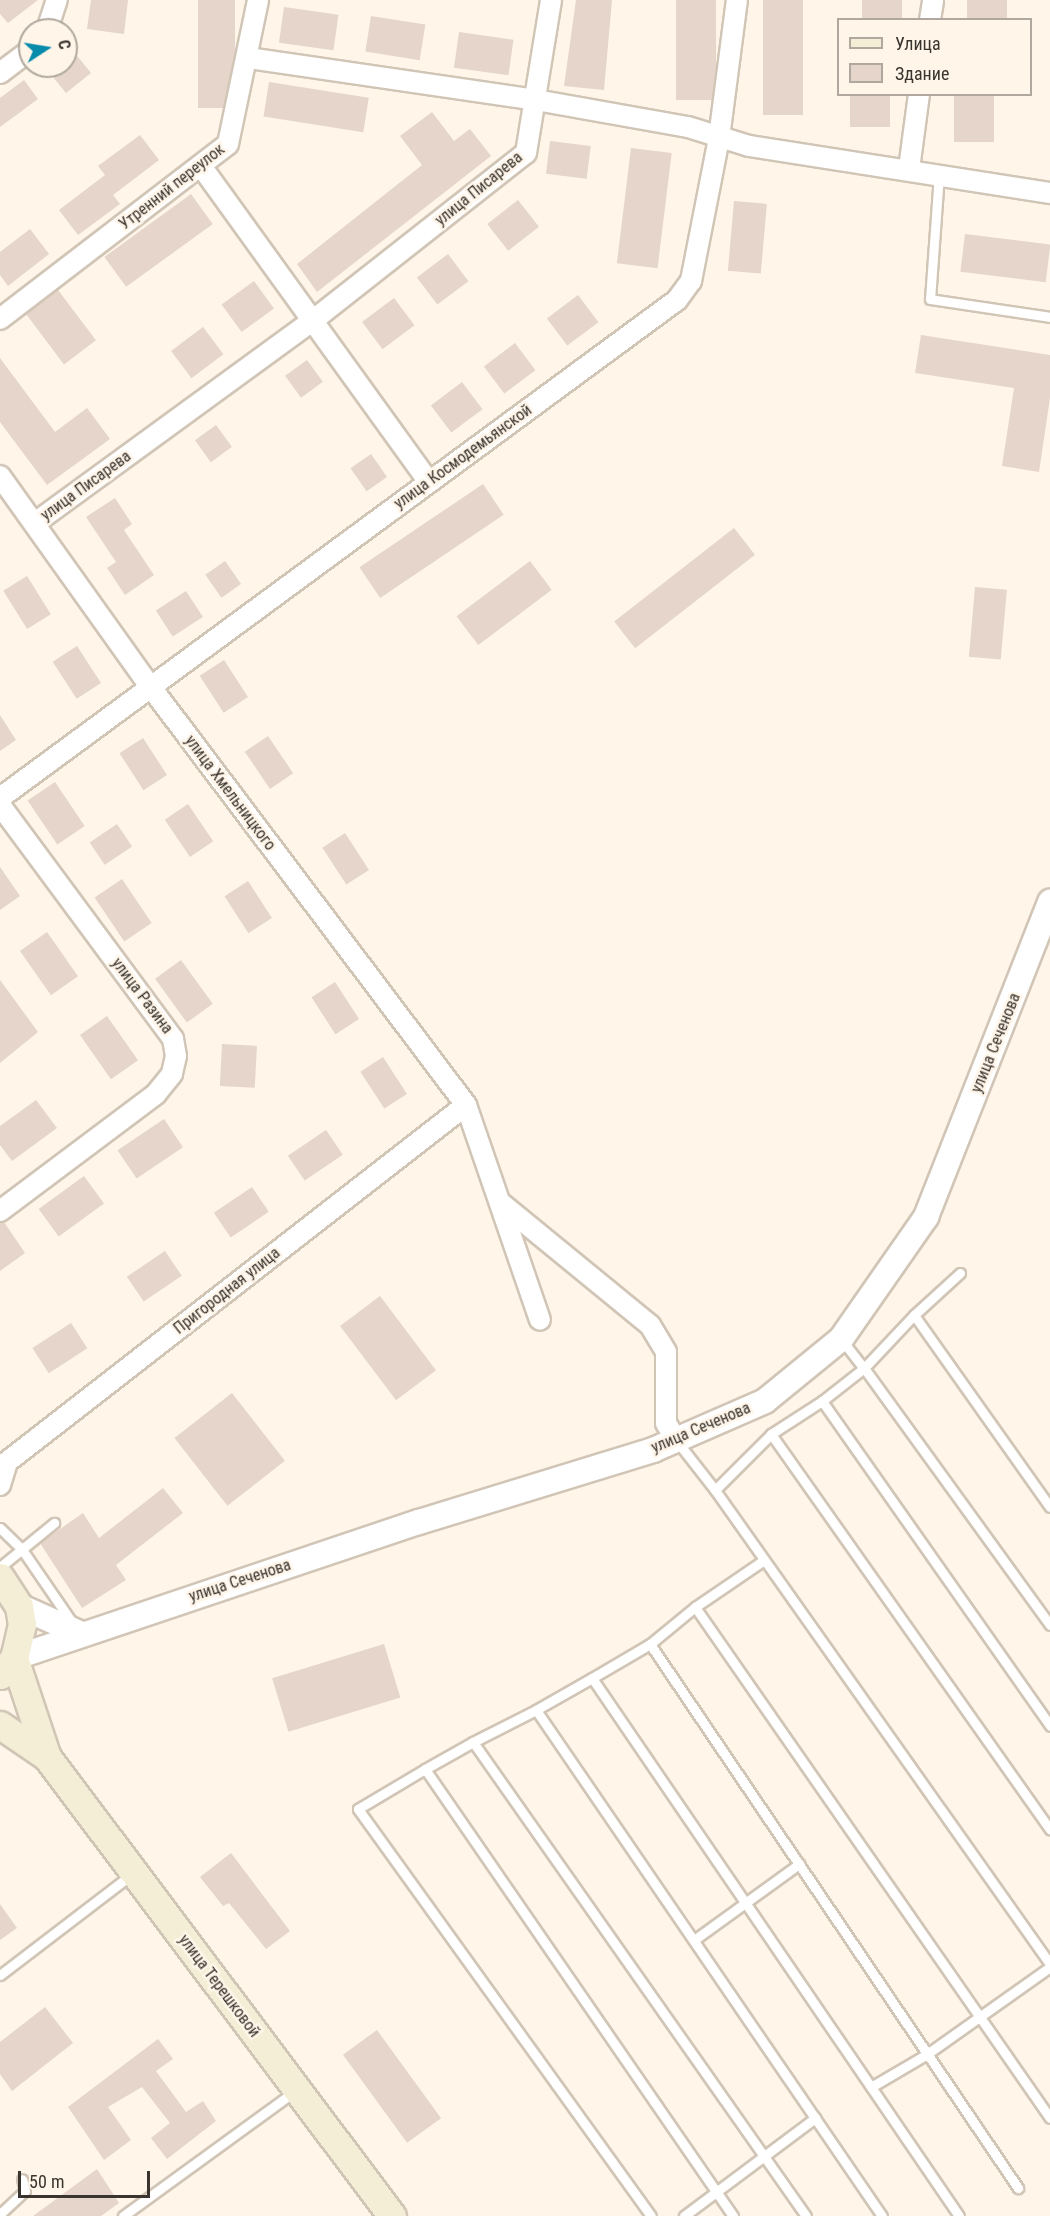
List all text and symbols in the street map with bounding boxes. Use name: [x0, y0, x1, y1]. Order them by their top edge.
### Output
north arrow: [18, 18, 78, 78]
legend: [837, 18, 1032, 96]
text: Улица: [895, 33, 941, 54]
text: С: [54, 38, 74, 51]
text: Здание: [895, 63, 949, 84]
street label: Утренний переулок: [116, 140, 228, 234]
street label: улица Писарева: [432, 148, 526, 230]
street label: улица Космодемьянской: [390, 401, 536, 513]
street label: улица Писарева: [37, 447, 135, 525]
street label: улица Хмельницкого: [181, 732, 279, 854]
street label: улица Разина: [107, 954, 177, 1038]
street label: улица Сеченова: [967, 990, 1025, 1096]
street label: Пригородная улица: [170, 1244, 284, 1338]
street label: улица Сеченова: [648, 1398, 754, 1458]
street label: улица Сеченова: [187, 1555, 293, 1607]
street label: улица Терешковой: [174, 1931, 264, 2041]
scale bar: [21, 2159, 153, 2197]
text: 50 m: [29, 2171, 64, 2192]

